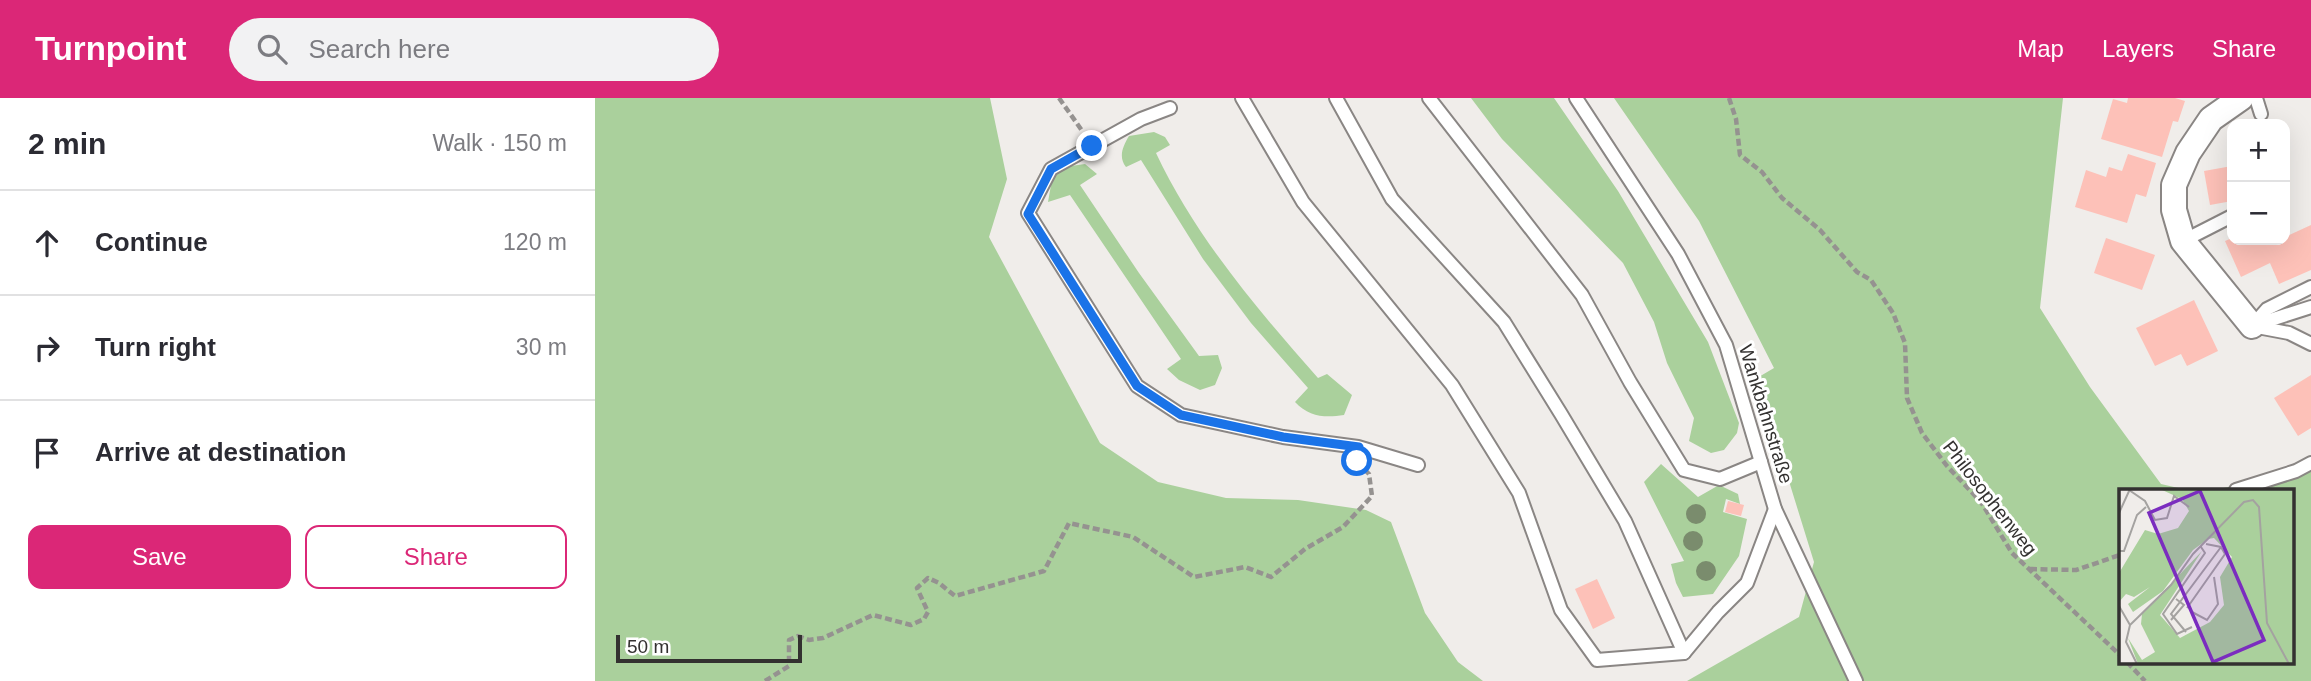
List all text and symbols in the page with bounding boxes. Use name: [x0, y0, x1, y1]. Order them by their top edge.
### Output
search box: [229, 18, 719, 81]
text: Turnpoint: [35, 30, 187, 67]
icon: search: [253, 30, 291, 68]
text: Search here: [309, 34, 450, 64]
text: Map: [2017, 35, 2064, 62]
text: Layers: [2102, 35, 2174, 62]
text: Share: [2212, 35, 2276, 62]
map controls: [2227, 119, 2290, 245]
button: +: [2227, 119, 2290, 182]
text: 2 min: [28, 127, 106, 160]
text: Walk · 150 m: [432, 130, 567, 156]
route end: [1076, 130, 1107, 161]
button: −: [2227, 182, 2290, 245]
icon: ahead: [28, 224, 66, 262]
text: Continue: [95, 227, 208, 257]
text: 120 m: [503, 229, 567, 255]
icon: right: [28, 329, 66, 367]
text: Turn right: [95, 332, 216, 362]
text: 30 m: [516, 334, 567, 360]
street label: Wankbahnstraße: [1735, 342, 1797, 486]
icon: arrive: [28, 434, 66, 472]
text: Arrive at destination: [95, 437, 346, 467]
street label: Philosophenweg: [1939, 437, 2041, 559]
route start: [1341, 445, 1372, 476]
inset map: [2119, 489, 2294, 664]
button: Save: [28, 525, 291, 589]
button: Share: [305, 525, 567, 589]
scale bar: [616, 632, 801, 664]
text: 50 m: [627, 636, 669, 657]

